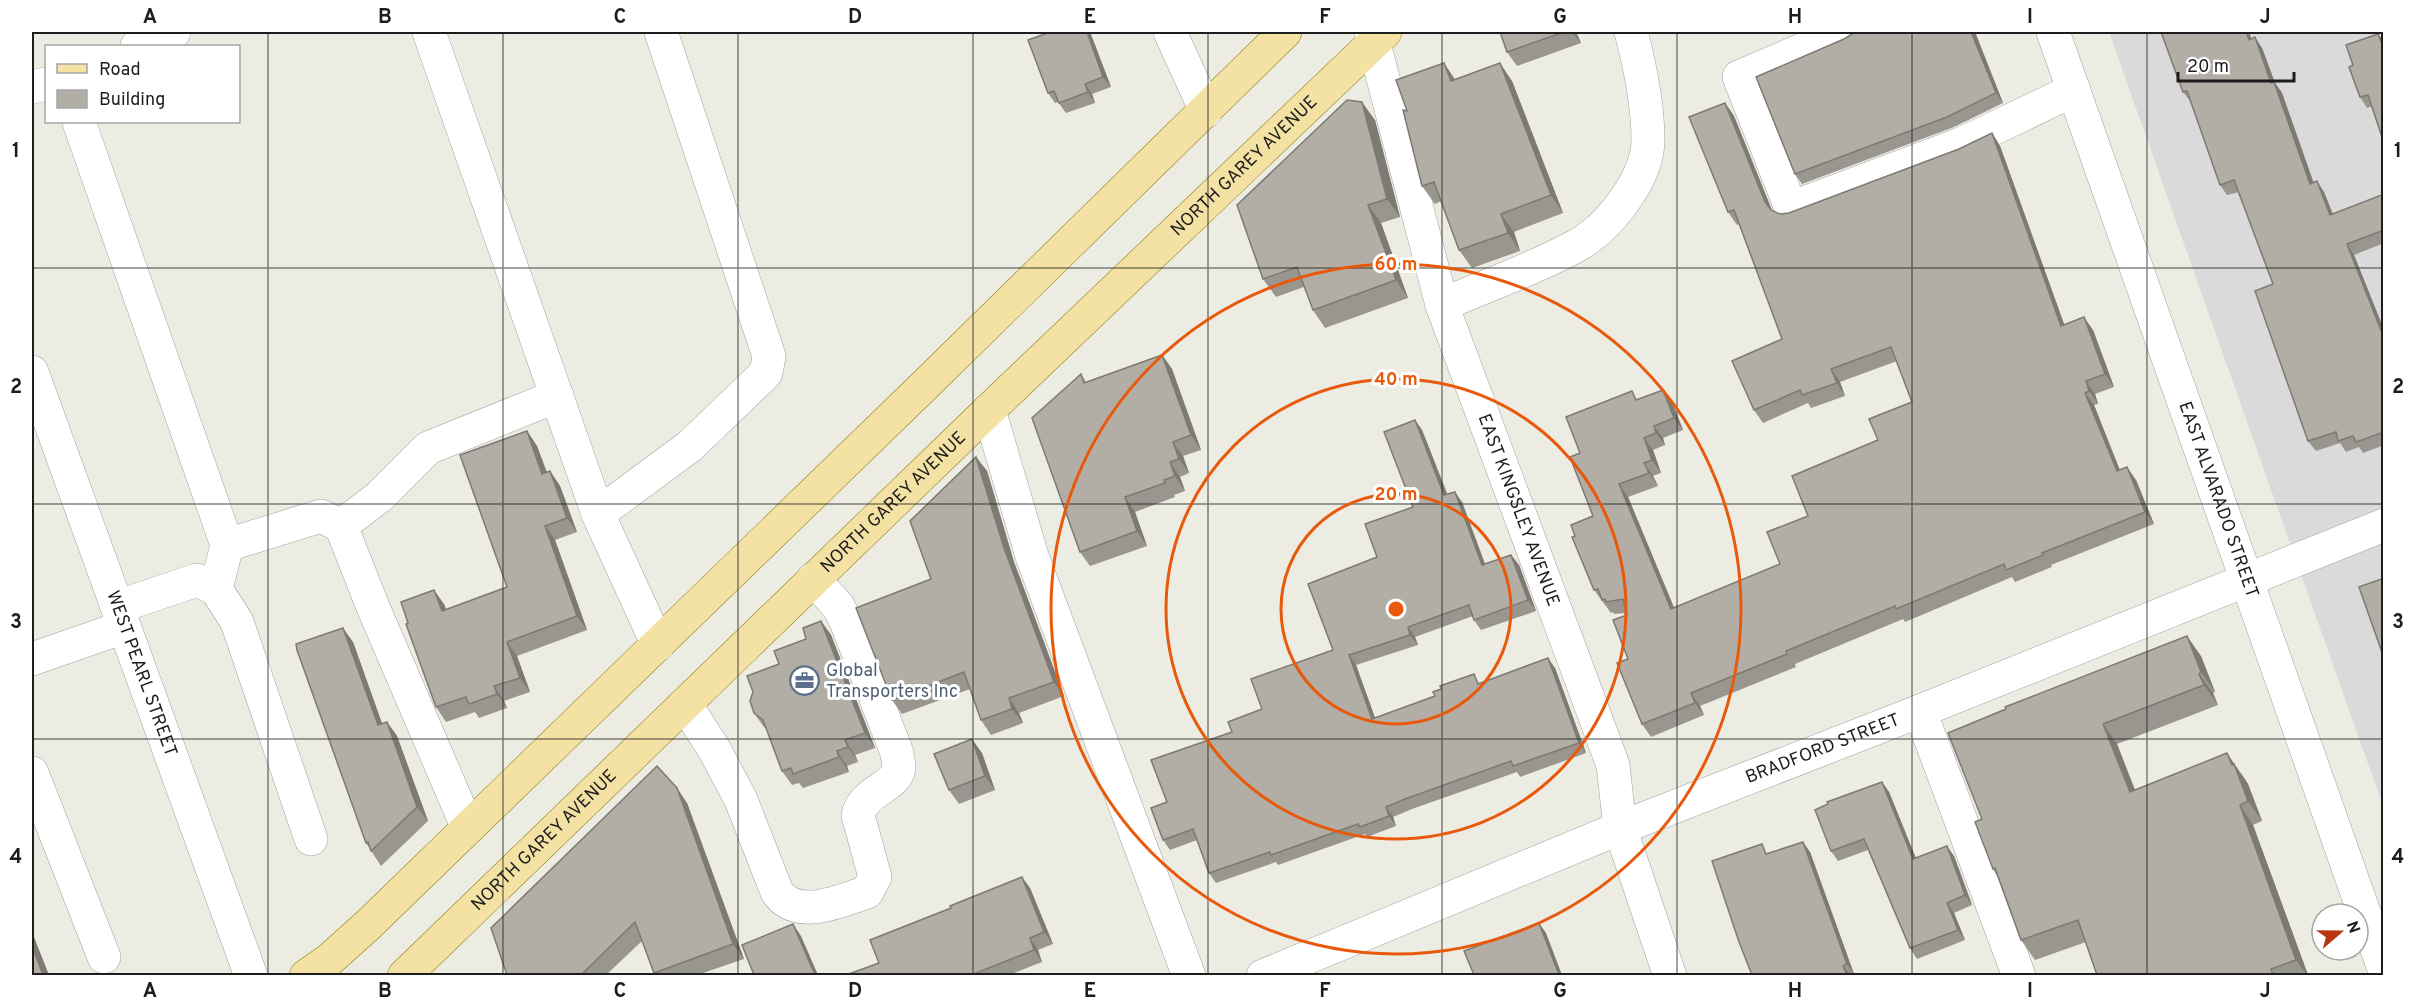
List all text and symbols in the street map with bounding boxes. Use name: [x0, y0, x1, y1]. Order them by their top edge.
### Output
text: A: [143, 5, 157, 31]
text: B: [378, 5, 392, 31]
text: C: [614, 5, 626, 31]
text: D: [848, 5, 862, 31]
text: E: [1084, 5, 1096, 31]
text: F: [1319, 5, 1331, 31]
text: G: [1553, 5, 1567, 31]
text: H: [1788, 5, 1802, 31]
text: I: [2027, 5, 2033, 31]
text: J: [2259, 5, 2271, 31]
legend: [45, 45, 240, 123]
scale bar: [2178, 45, 2294, 83]
text: 20 m: [2187, 56, 2229, 79]
text: Road: [99, 59, 141, 82]
text: Building: [99, 89, 165, 112]
street label: NORTH GAREY AVENUE: [1166, 91, 1322, 242]
text: 1: [12, 139, 20, 165]
text: 1: [2394, 139, 2402, 165]
text: 60 m: [1374, 254, 1418, 277]
text: 40 m: [1374, 369, 1418, 392]
text: 2: [10, 375, 22, 401]
text: 2: [2392, 375, 2404, 401]
street label: EAST ALVARADO STREET: [2173, 398, 2263, 601]
street label: EAST KINGSLEY AVENUE: [1472, 411, 1565, 610]
street label: NORTH GAREY AVENUE: [816, 427, 971, 578]
text: 20 m: [1374, 484, 1418, 507]
street label: WEST PEARL STREET: [101, 588, 182, 760]
centre of rings: [1386, 599, 1406, 619]
text: 3: [10, 610, 22, 636]
text: 3: [2392, 610, 2404, 636]
place label: Global Transporters Inc: [826, 660, 958, 704]
office icon: Global Transporters Inc: [789, 665, 821, 697]
street label: BRADFORD STREET: [1742, 708, 1903, 789]
street label: NORTH GAREY AVENUE: [466, 765, 622, 916]
text: 4: [10, 845, 22, 871]
text: 4: [2392, 845, 2404, 871]
north arrow: [2310, 902, 2370, 962]
text: N: [2341, 919, 2364, 936]
text: A: [143, 979, 157, 1005]
text: B: [378, 979, 392, 1005]
text: C: [614, 979, 626, 1005]
text: D: [848, 979, 862, 1005]
text: E: [1084, 979, 1096, 1005]
text: F: [1319, 979, 1331, 1005]
text: G: [1553, 979, 1567, 1005]
text: H: [1788, 979, 1802, 1005]
text: I: [2027, 979, 2033, 1005]
text: J: [2259, 979, 2271, 1005]

